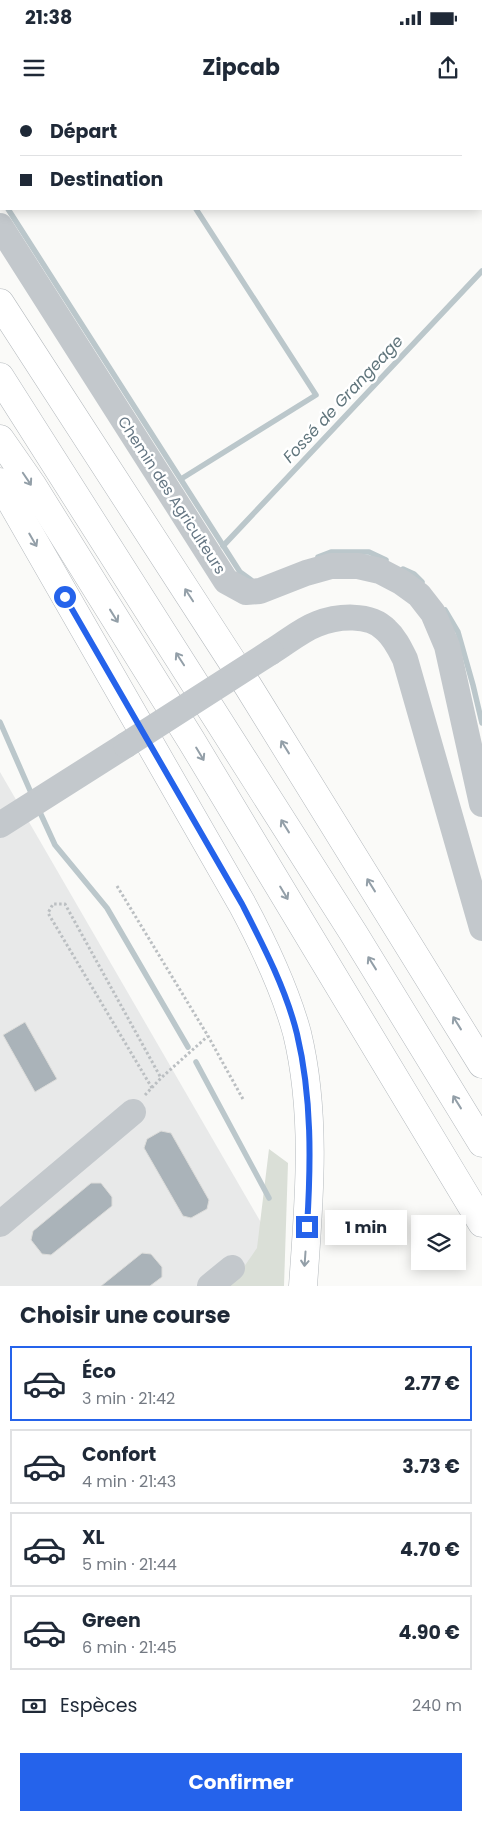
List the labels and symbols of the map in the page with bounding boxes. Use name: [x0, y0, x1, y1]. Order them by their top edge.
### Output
water label: Fossé de Grangeage: [278, 330, 408, 468]
street label: Chemin des Agriculteurs: [113, 412, 231, 578]
one-way arrow: [22, 472, 32, 486]
one-way arrow: [28, 532, 38, 546]
route start: [54, 586, 76, 608]
one-way arrow: [184, 588, 194, 602]
one-way arrow: [109, 609, 119, 623]
one-way arrow: [175, 652, 185, 666]
one-way arrow: [280, 740, 290, 754]
one-way arrow: [196, 747, 206, 761]
one-way arrow: [280, 819, 290, 833]
one-way arrow: [366, 878, 376, 892]
one-way arrow: [280, 886, 290, 900]
one-way arrow: [366, 957, 376, 971]
one-way arrow: [451, 1016, 461, 1030]
one-way arrow: [451, 1095, 461, 1109]
callout: 1 min: [324, 1210, 407, 1244]
route end: [296, 1216, 318, 1238]
one-way arrow: [301, 1250, 310, 1266]

